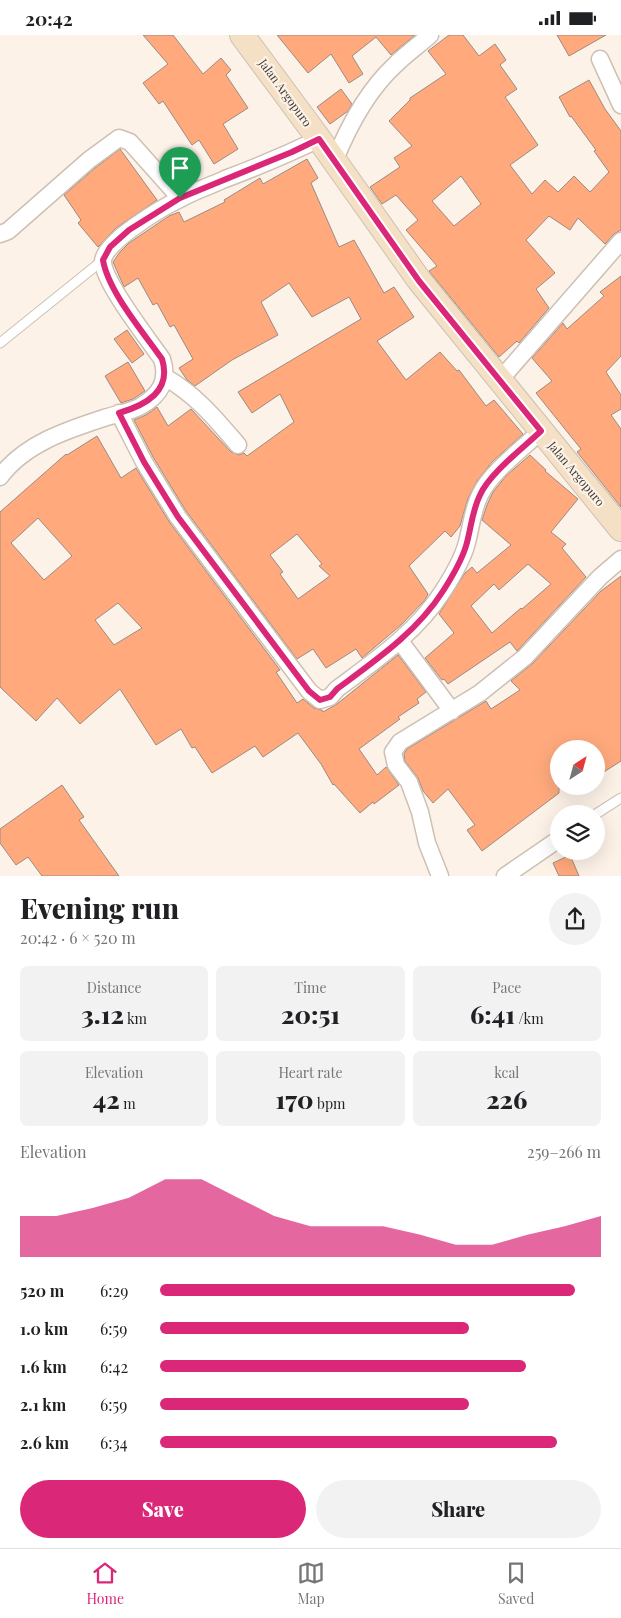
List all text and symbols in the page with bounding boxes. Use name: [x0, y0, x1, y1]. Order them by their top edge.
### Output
text: 20:42: [25, 5, 73, 31]
street label: Jalan Argopuro: [255, 55, 316, 130]
pin: [159, 147, 201, 198]
icon: arrive: [166, 154, 194, 182]
street label: Jalan Argopuro: [544, 437, 609, 509]
north arrow: [550, 740, 605, 795]
map controls: [550, 740, 605, 860]
button: layers: [550, 805, 605, 860]
text: Evening run: [20, 889, 179, 926]
button: share: [549, 893, 601, 945]
text: 20:42 · 6 × 520 m: [20, 927, 136, 948]
text: Distance: [87, 978, 141, 997]
text: Time: [294, 978, 327, 997]
text: Pace: [492, 978, 521, 997]
text: 3.12: [81, 997, 124, 1030]
text: 20:51: [281, 997, 340, 1030]
text: 6:41: [470, 997, 515, 1030]
text: km: [124, 1009, 147, 1028]
text: /km: [515, 1009, 544, 1028]
text: Elevation: [85, 1063, 143, 1082]
text: Heart rate: [278, 1063, 343, 1082]
text: kcal: [494, 1063, 519, 1082]
text: 42: [93, 1082, 120, 1115]
text: 170: [276, 1082, 314, 1115]
text: 226: [486, 1082, 527, 1115]
text: m: [120, 1094, 136, 1113]
text: bpm: [314, 1094, 345, 1113]
text: Elevation: [20, 1141, 87, 1162]
text: 259–266 m: [527, 1141, 601, 1162]
text: 520 m: [20, 1280, 64, 1301]
text: 6:29: [100, 1280, 128, 1301]
text: 1.0 km: [20, 1318, 68, 1339]
text: 6:59: [100, 1318, 127, 1339]
text: 1.6 km: [20, 1356, 67, 1377]
text: 6:42: [100, 1356, 128, 1377]
text: 2.1 km: [20, 1394, 66, 1415]
text: 6:59: [100, 1394, 127, 1415]
text: 2.6 km: [20, 1432, 69, 1453]
text: 6:34: [100, 1432, 128, 1453]
button: Save: [20, 1480, 306, 1538]
button: Share: [316, 1480, 601, 1538]
tab: Home: [87, 1559, 124, 1608]
tab: Map: [297, 1559, 325, 1608]
tab: Saved: [498, 1559, 534, 1608]

